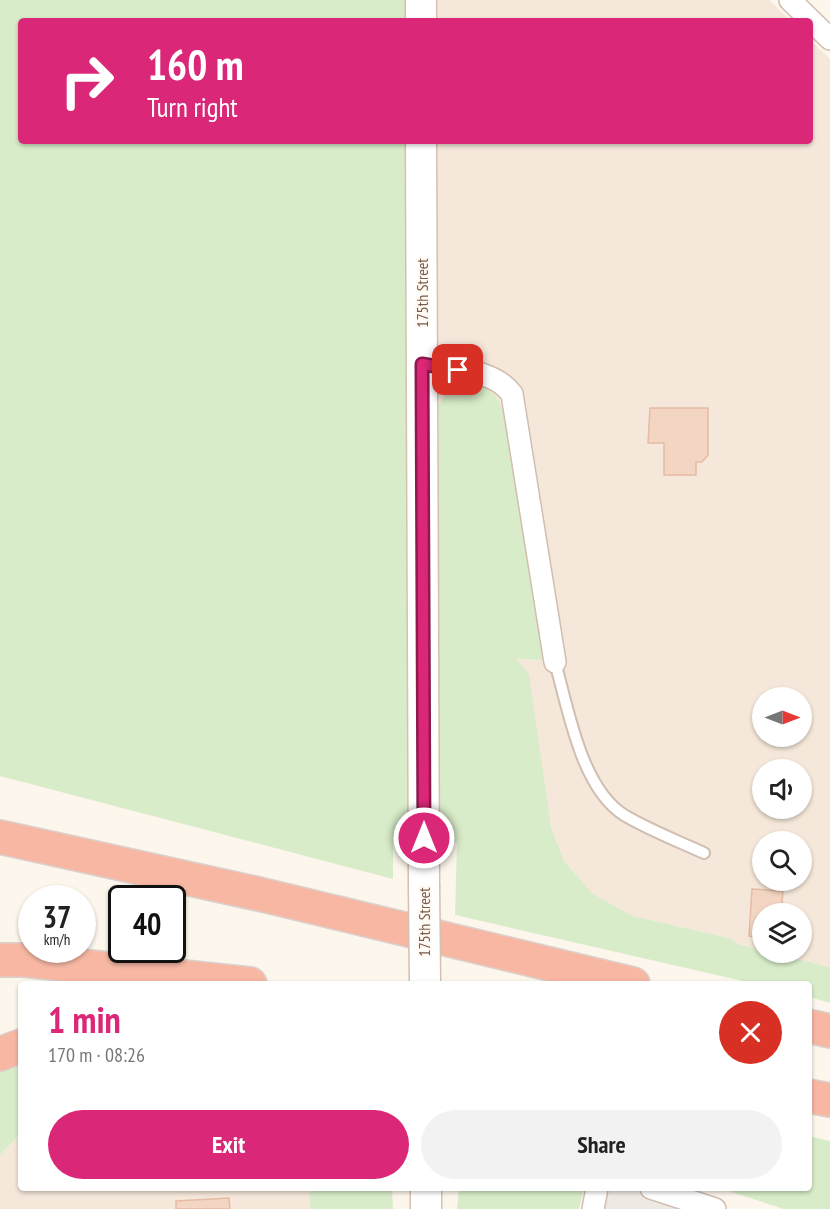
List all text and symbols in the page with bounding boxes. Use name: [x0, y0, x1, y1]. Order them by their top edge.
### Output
text: 160 m: [147, 37, 244, 92]
icon: right: [48, 42, 126, 120]
text: Turn right: [147, 90, 238, 124]
street label: 175th Street: [412, 258, 432, 328]
pin: [432, 344, 483, 395]
icon: arrive: [441, 353, 474, 386]
north arrow: [752, 687, 812, 747]
map controls: [752, 687, 812, 963]
button: sound: [752, 759, 812, 819]
position arrow: [392, 806, 456, 870]
button: search: [752, 831, 812, 891]
speed limit sign: 40: [108, 885, 186, 963]
street label: 175th Street: [414, 887, 434, 957]
text: 37: [43, 897, 71, 936]
button: layers: [752, 903, 812, 963]
text: km/h: [44, 930, 70, 949]
text: 1 min: [48, 996, 121, 1043]
button: close: [719, 1001, 782, 1064]
text: 170 m · 08:26: [48, 1042, 145, 1068]
button: Exit: [48, 1110, 409, 1179]
button: Share: [421, 1110, 782, 1179]

